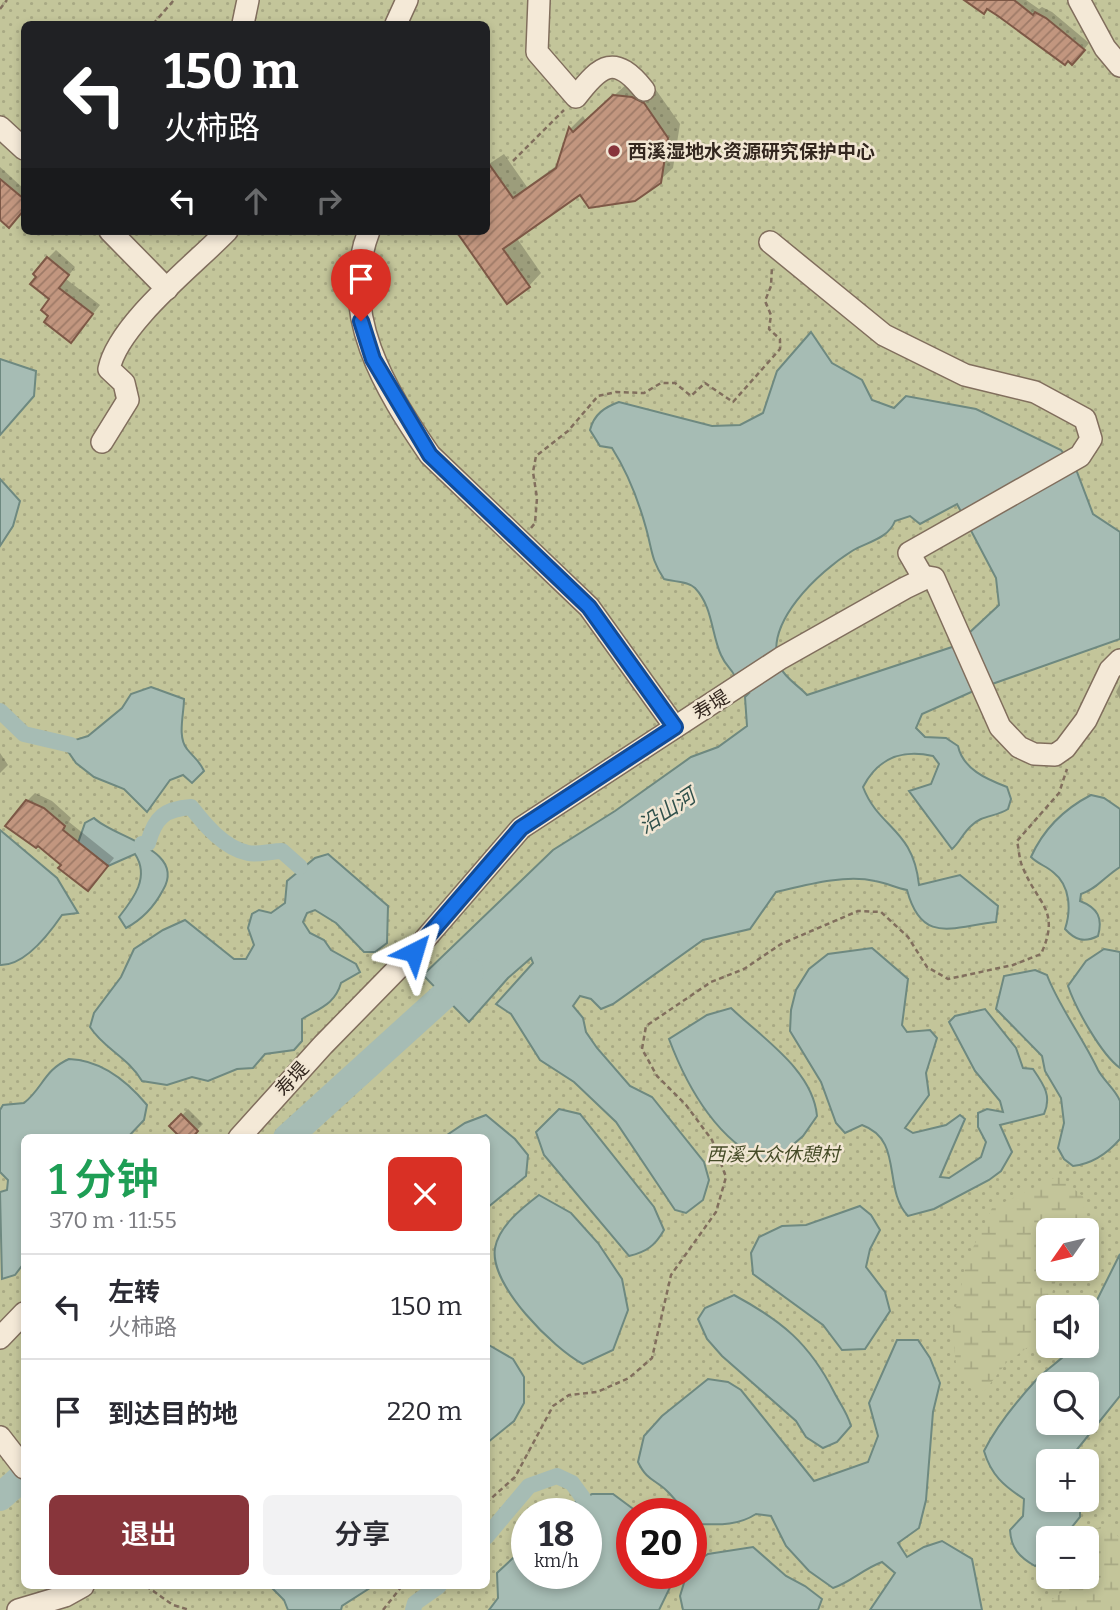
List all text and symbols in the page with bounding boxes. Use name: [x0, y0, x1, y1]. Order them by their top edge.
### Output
text: 150 m: [164, 42, 299, 101]
icon: left: [49, 49, 140, 140]
text: 火柿路: [164, 109, 260, 147]
place label: 西溪湿地水资源研究保护中心: [628, 140, 875, 163]
marker: 西溪湿地水资源研究保护中心: [606, 143, 622, 159]
icon: left: [164, 182, 202, 220]
icon: ahead: [237, 182, 275, 220]
icon: right: [310, 182, 348, 220]
pin: [331, 249, 391, 321]
icon: arrive: [342, 260, 380, 298]
street label: 寿堤: [689, 685, 733, 725]
water label: 沿山河: [634, 781, 704, 839]
position arrow: [377, 915, 451, 989]
street label: 寿堤: [271, 1057, 313, 1101]
park label: 西溪大众休憩村: [706, 1143, 842, 1166]
text: 1 分钟: [49, 1155, 159, 1205]
button: close: [388, 1157, 462, 1231]
text: 370 m · 11:55: [49, 1206, 177, 1234]
north arrow: [1036, 1218, 1099, 1281]
map controls: [1036, 1218, 1099, 1589]
text: 左转: [108, 1277, 160, 1308]
icon: left: [49, 1288, 87, 1326]
text: 150 m: [391, 1291, 462, 1322]
button: sound: [1036, 1295, 1099, 1358]
text: 火柿路: [108, 1313, 177, 1341]
button: search: [1036, 1372, 1099, 1435]
icon: arrive: [49, 1393, 87, 1431]
text: 220 m: [387, 1396, 462, 1427]
text: 到达目的地: [108, 1399, 238, 1430]
button: +: [1036, 1449, 1099, 1512]
button: 退出: [49, 1495, 249, 1575]
button: 分享: [263, 1495, 462, 1575]
speed limit sign: 20: [616, 1498, 707, 1589]
text: 18: [538, 1513, 575, 1555]
button: −: [1036, 1526, 1099, 1589]
text: km/h: [534, 1550, 579, 1572]

